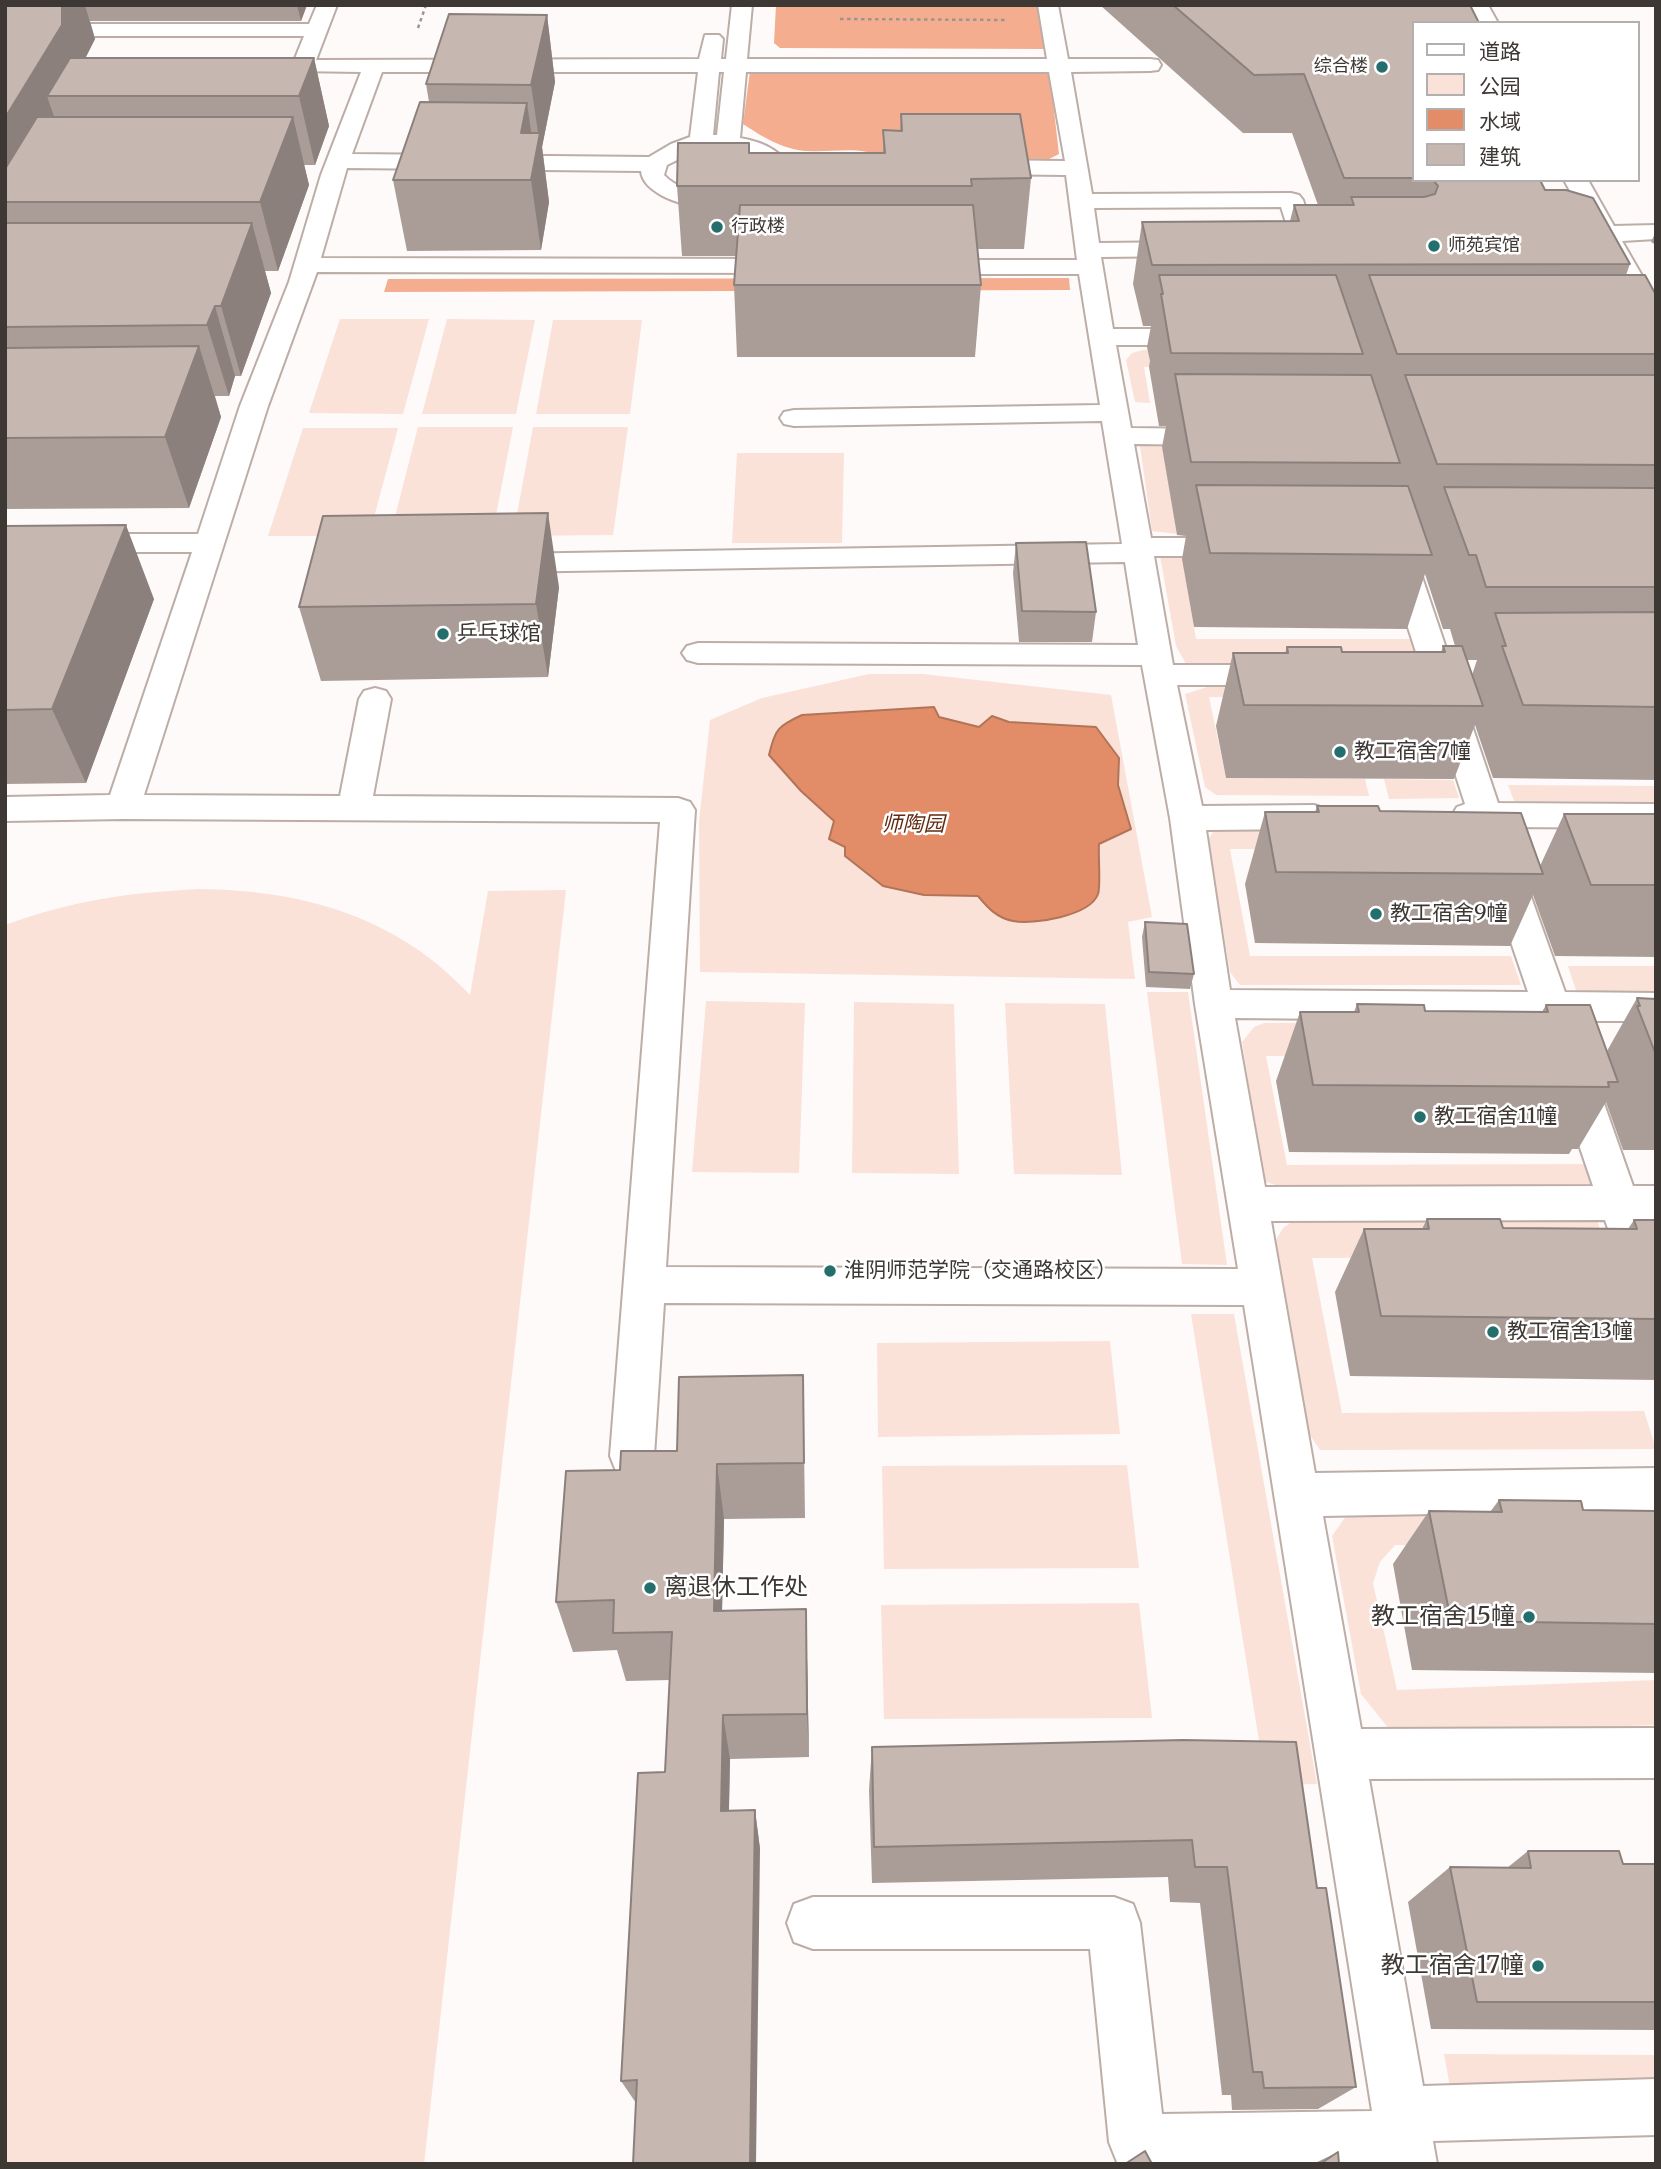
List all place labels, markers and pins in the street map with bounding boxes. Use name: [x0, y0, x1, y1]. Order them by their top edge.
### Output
place label: 综合楼: [1314, 56, 1368, 78]
marker: 综合楼: [1374, 59, 1390, 75]
place label: 行政楼: [731, 216, 785, 238]
marker: 行政楼: [709, 219, 725, 235]
place label: 师苑宾馆: [1448, 235, 1520, 257]
marker: 师苑宾馆: [1426, 238, 1442, 254]
place label: 乒乓球馆: [457, 621, 541, 647]
marker: 乒乓球馆: [435, 626, 451, 642]
place label: 教工宿舍7幢: [1354, 739, 1471, 765]
marker: 教工宿舍7幢: [1332, 744, 1348, 760]
place label: 教工宿舍9幢: [1390, 901, 1508, 927]
marker: 教工宿舍9幢: [1368, 906, 1384, 922]
place label: 教工宿舍11幢: [1434, 1104, 1557, 1130]
marker: 教工宿舍11幢: [1412, 1109, 1428, 1125]
place label: 淮阴师范学院（交通路校区）: [844, 1258, 1117, 1284]
marker: 淮阴师范学院（交通路校区）: [822, 1263, 838, 1279]
place label: 教工宿舍13幢: [1507, 1319, 1633, 1345]
marker: 教工宿舍13幢: [1485, 1324, 1501, 1340]
place label: 离退休工作处: [664, 1574, 808, 1602]
marker: 离退休工作处: [642, 1580, 658, 1596]
place label: 教工宿舍15幢: [1371, 1603, 1515, 1631]
marker: 教工宿舍15幢: [1521, 1609, 1537, 1625]
place label: 教工宿舍17幢: [1381, 1952, 1524, 1980]
marker: 教工宿舍17幢: [1530, 1958, 1546, 1974]

